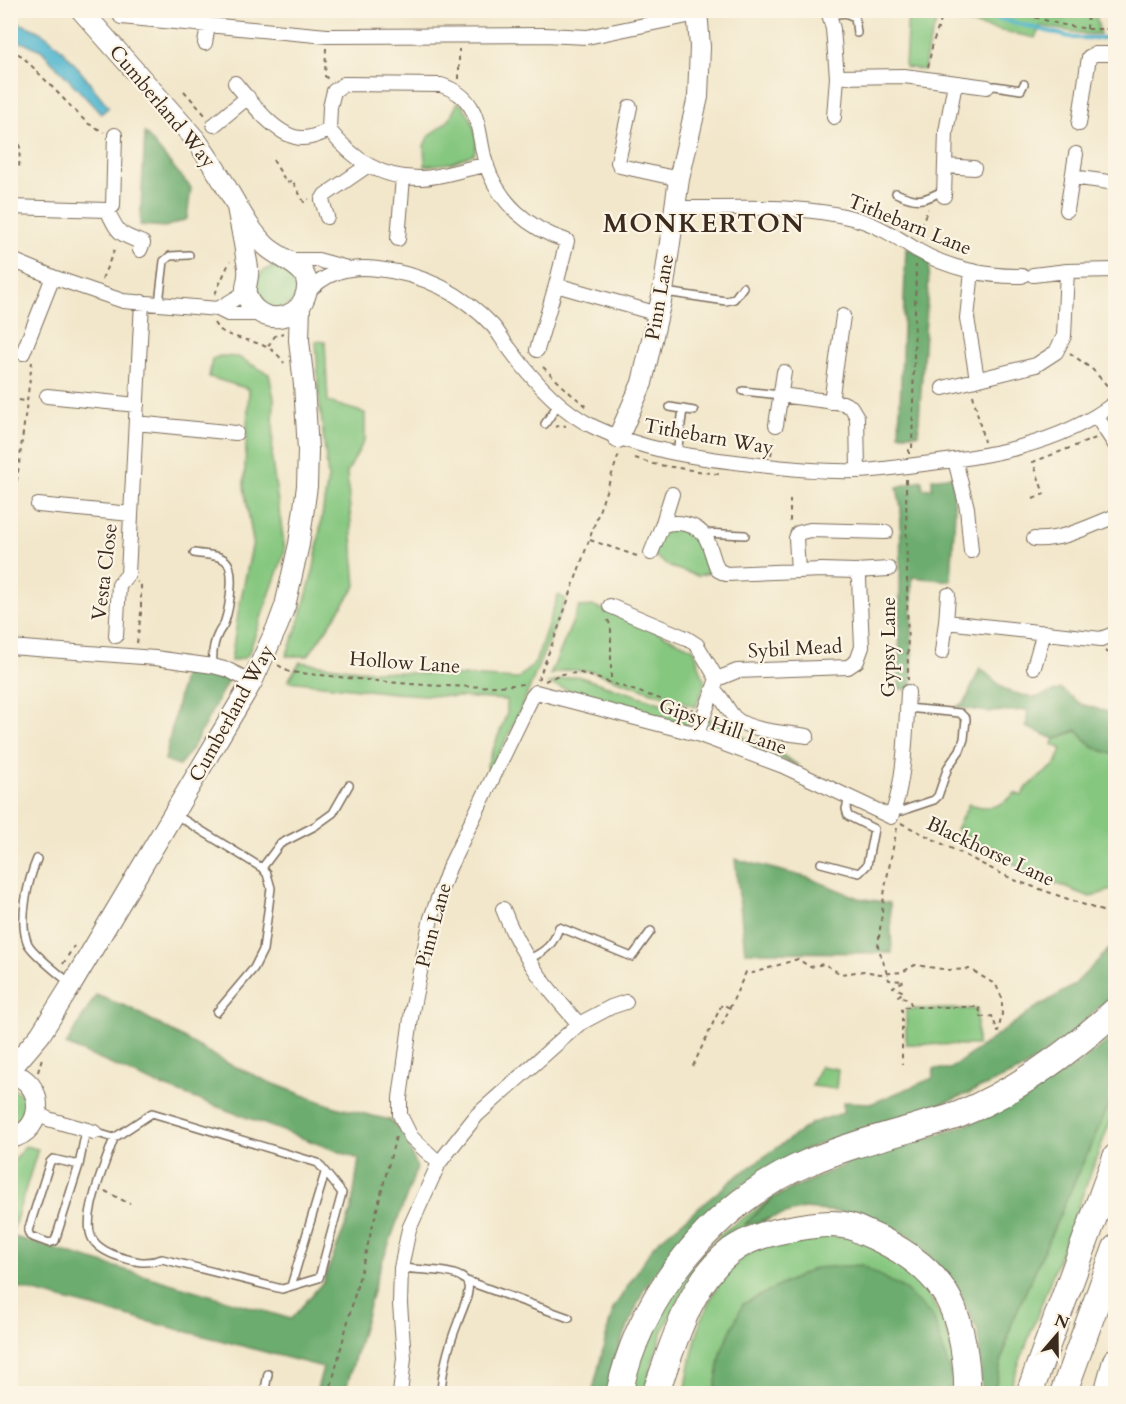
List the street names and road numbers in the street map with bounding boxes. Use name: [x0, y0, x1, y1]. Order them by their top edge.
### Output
street label: Cumberland Way: [103, 39, 222, 174]
street label: Tithebarn Lane: [844, 187, 976, 262]
street label: Pinn Lane: [639, 252, 680, 342]
street label: Tithebarn Way: [642, 412, 776, 461]
street label: Vesta Close: [85, 522, 124, 622]
street label: Gypsy Lane: [875, 597, 902, 697]
street label: Sybil Mead: [747, 633, 843, 664]
street label: Cumberland Way: [183, 640, 280, 787]
street label: Hollow Lane: [349, 645, 461, 680]
street label: Gipsy Hill Lane: [655, 692, 790, 761]
street label: Blackhorse Lane: [922, 810, 1059, 893]
street label: Pinn Lane: [409, 880, 458, 971]

